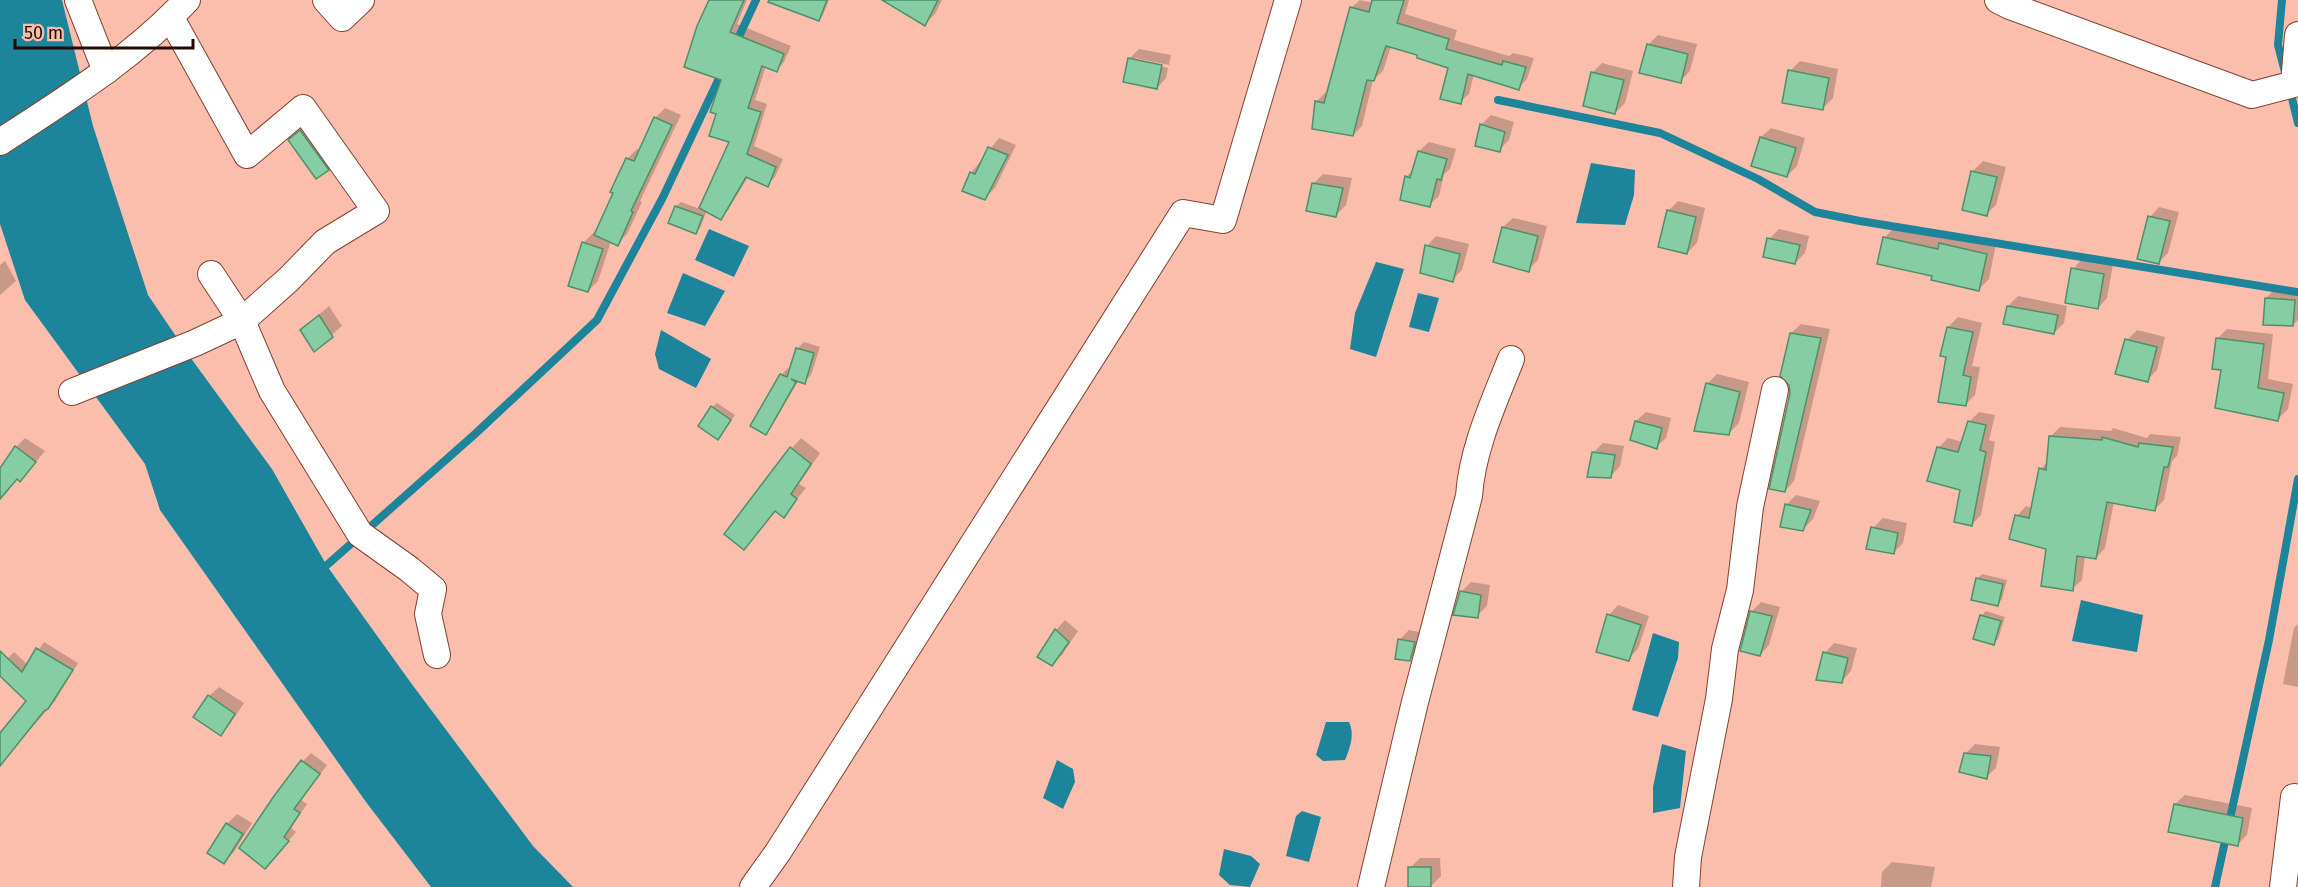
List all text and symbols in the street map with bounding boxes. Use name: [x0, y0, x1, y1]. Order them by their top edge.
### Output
scale bar: [15, 12, 194, 50]
text: 50 m: [24, 22, 63, 44]

